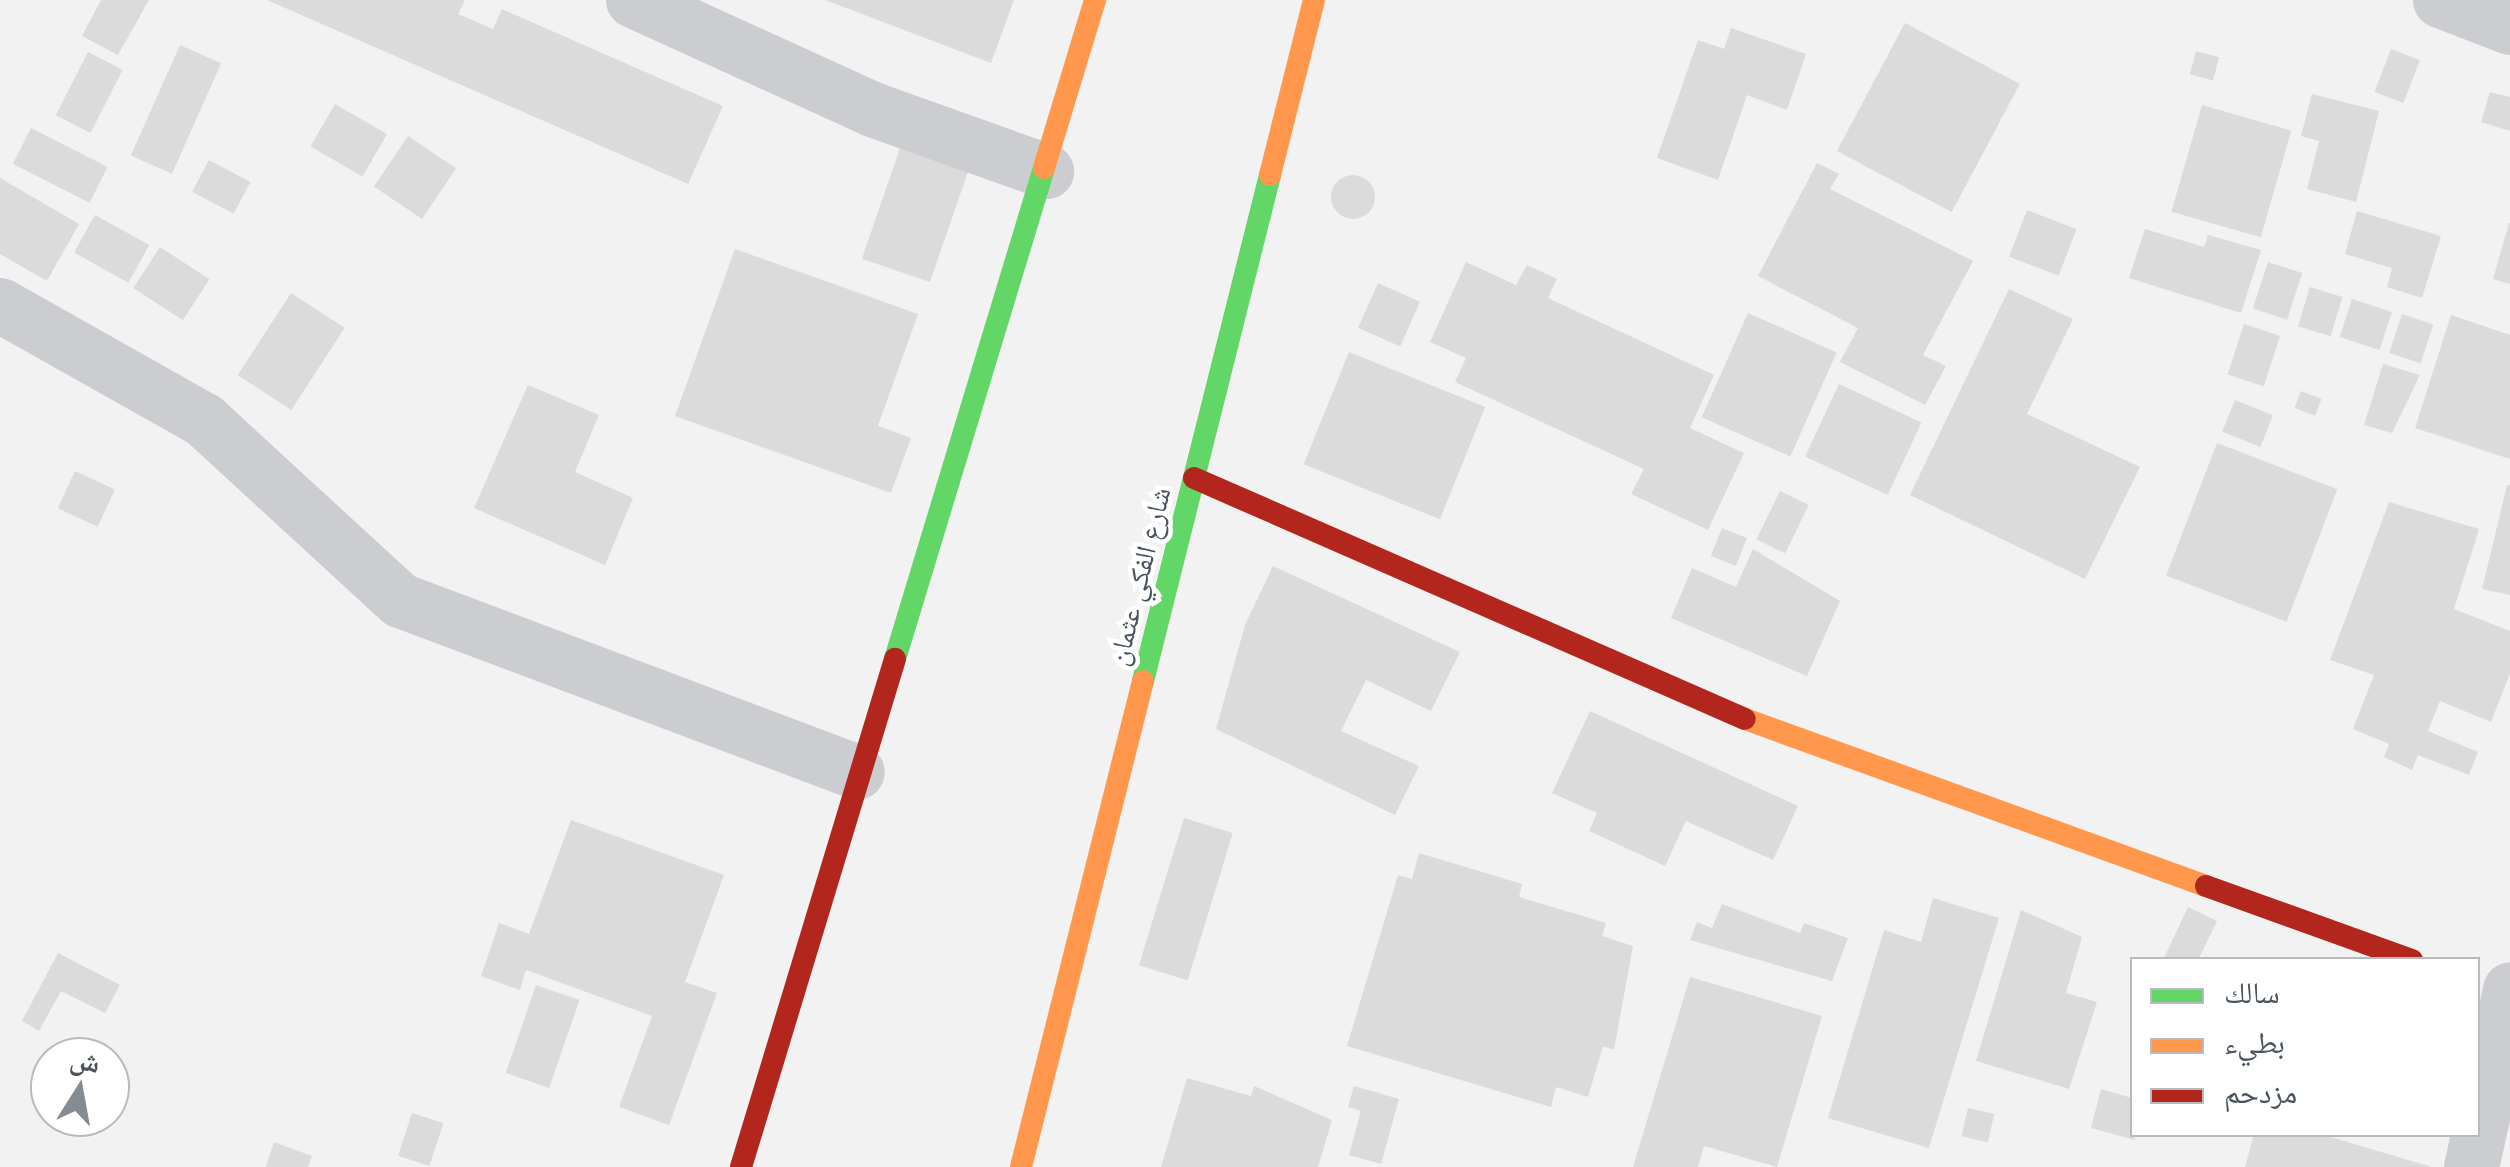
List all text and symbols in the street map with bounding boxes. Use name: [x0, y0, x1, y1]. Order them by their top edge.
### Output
street label: شارع الفكي عثمان: [1100, 483, 1176, 669]
legend: [2130, 957, 2480, 1137]
text: سالك: [2224, 971, 2280, 1012]
text: بطيء: [2224, 1021, 2285, 1062]
north arrow: [30, 1037, 130, 1137]
text: ش: [67, 1038, 104, 1081]
text: مزدحم: [2224, 1071, 2297, 1112]

